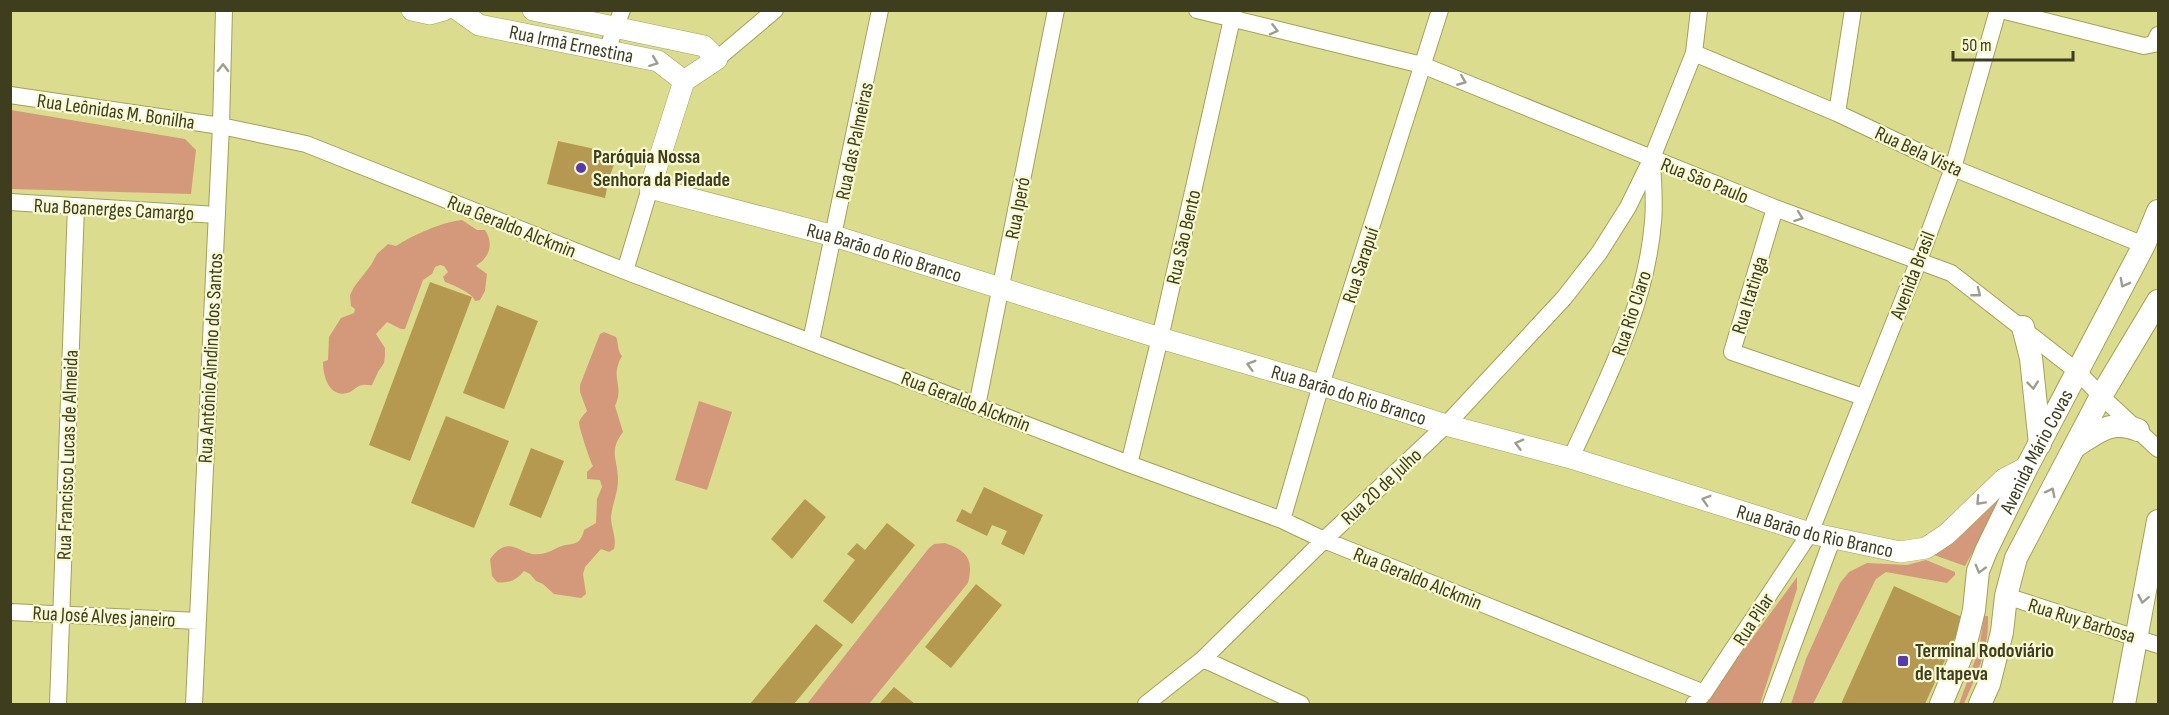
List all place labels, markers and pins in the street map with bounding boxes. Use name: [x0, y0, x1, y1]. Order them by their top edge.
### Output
place label: Paróquia Nossa Senhora da Piedade: [593, 145, 730, 192]
marker: Paróquia Nossa Senhora da Piedade: [574, 161, 588, 175]
place label: Terminal Rodoviário de Itapeva: [1915, 639, 2054, 686]
marker: Terminal Rodoviário de Itapeva: [1896, 654, 1910, 668]

